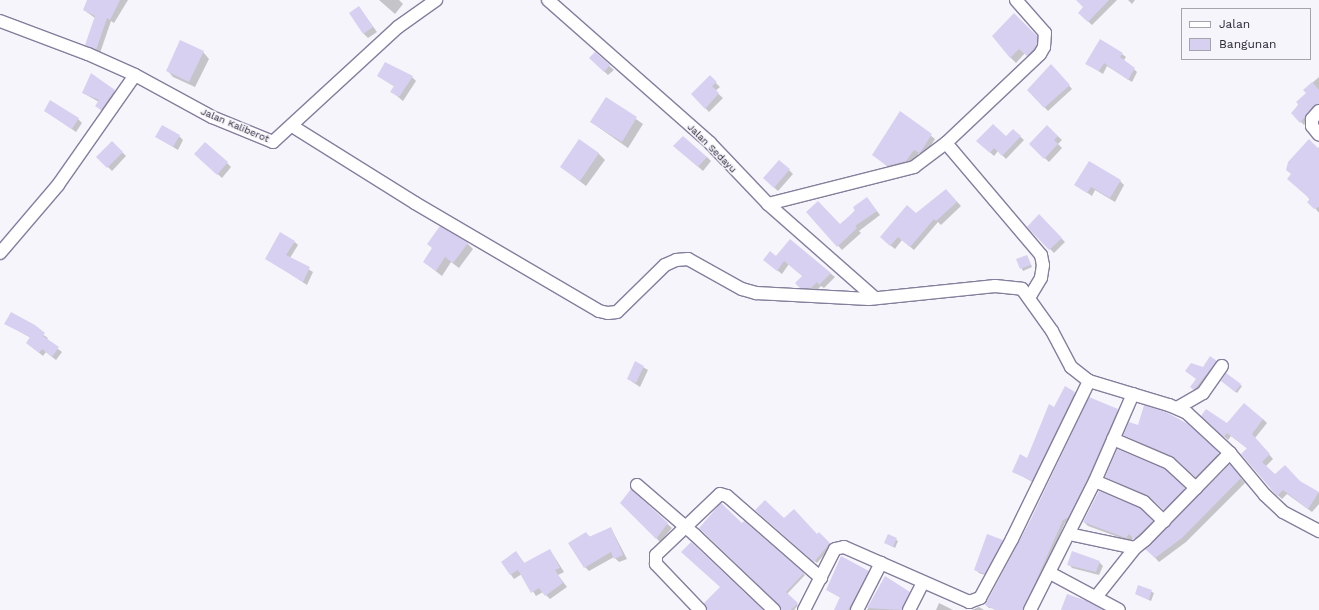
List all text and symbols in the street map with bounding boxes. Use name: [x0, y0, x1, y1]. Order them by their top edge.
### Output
legend: [1181, 8, 1311, 60]
text: Jalan: [1219, 17, 1250, 31]
text: Bangunan: [1219, 37, 1277, 51]
street label: Jalan Kaliberot: [199, 105, 271, 145]
street label: Jalan Sedayu: [685, 121, 739, 175]

